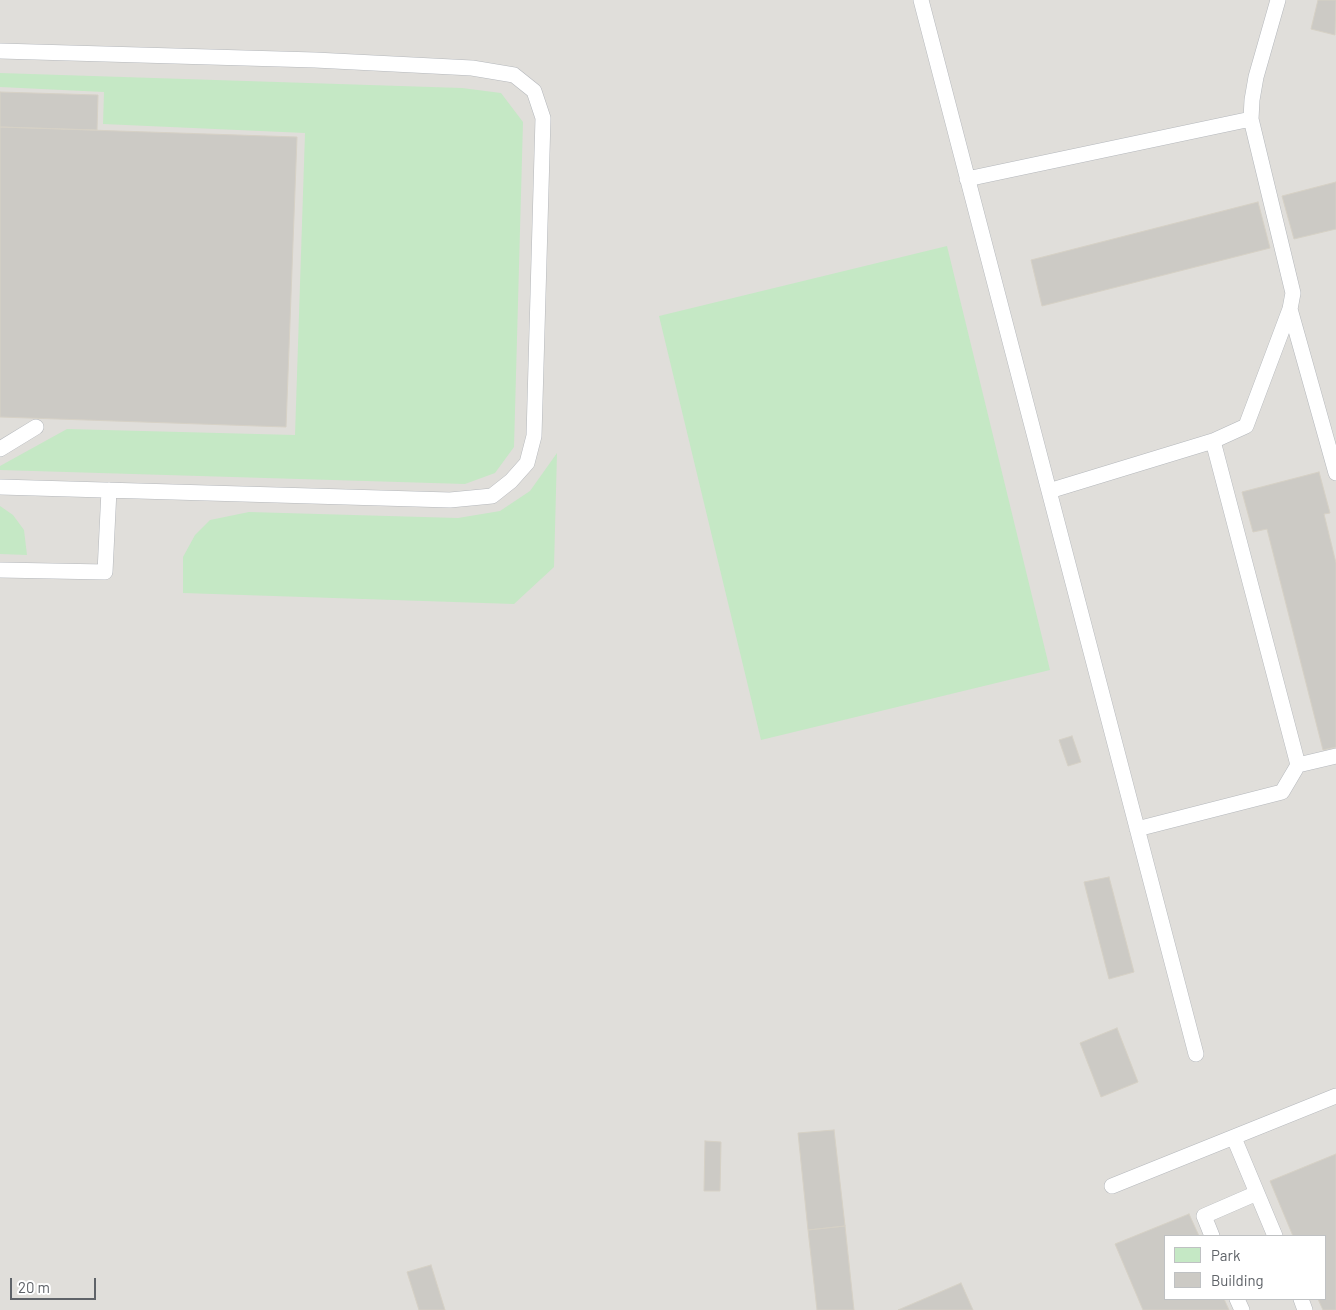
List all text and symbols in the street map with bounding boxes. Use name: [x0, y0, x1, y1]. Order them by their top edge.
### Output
legend: [1164, 1235, 1326, 1300]
text: Park: [1211, 1246, 1240, 1264]
scale bar: [12, 1268, 99, 1300]
text: Building: [1211, 1271, 1264, 1289]
text: 20 m: [18, 1278, 50, 1296]

